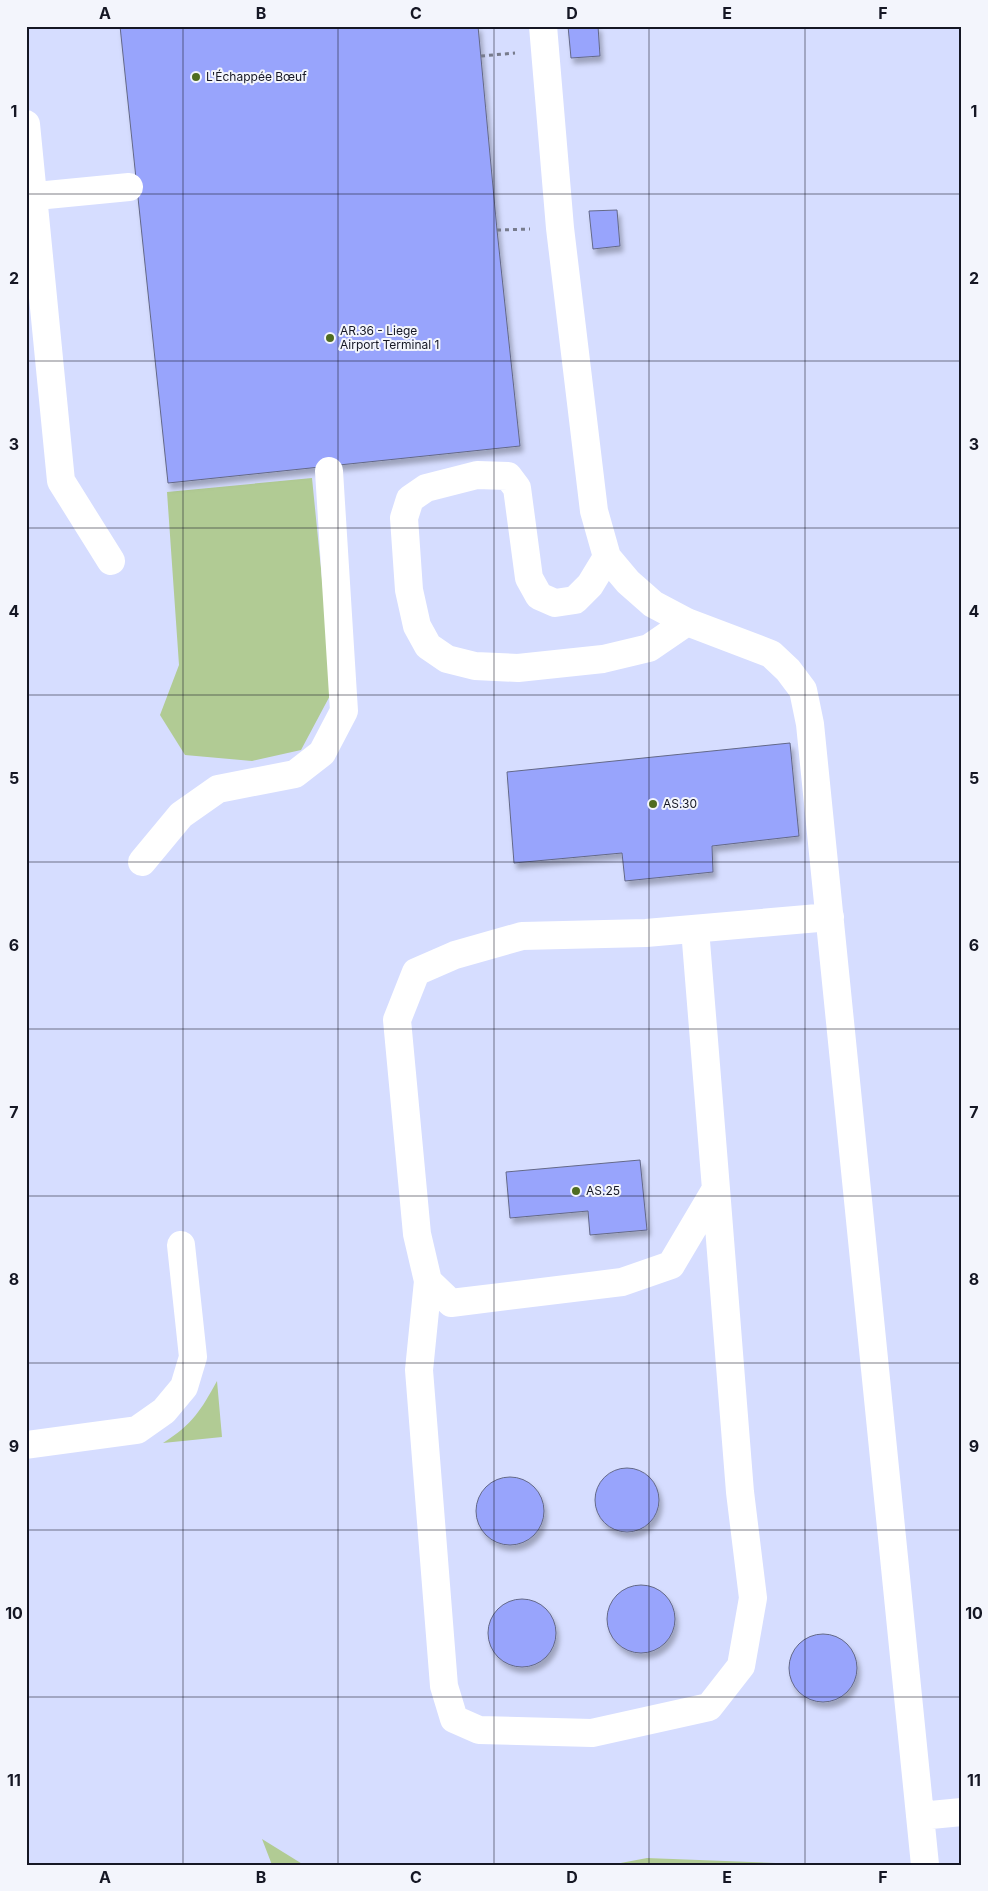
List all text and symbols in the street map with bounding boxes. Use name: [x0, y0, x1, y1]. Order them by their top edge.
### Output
text: A: [99, 3, 111, 23]
text: B: [256, 3, 266, 23]
text: C: [410, 3, 422, 23]
text: D: [566, 3, 578, 23]
text: E: [722, 3, 732, 23]
text: F: [878, 3, 888, 23]
place label: L'Échappée Bœuf: [206, 69, 307, 84]
marker: L'Échappée Bœuf: [190, 71, 202, 83]
text: 1: [11, 101, 17, 121]
text: 1: [971, 101, 977, 121]
text: 2: [9, 268, 19, 288]
text: 2: [969, 268, 979, 288]
place label: AR.36 - Liege Airport Terminal 1: [340, 323, 439, 352]
marker: AR.36 - Liege Airport Terminal 1: [324, 332, 336, 344]
text: 3: [9, 434, 19, 454]
text: 3: [969, 434, 979, 454]
text: 4: [9, 601, 20, 621]
text: 4: [969, 601, 980, 621]
text: 5: [9, 768, 19, 788]
text: 5: [969, 768, 979, 788]
place label: AS.30: [663, 796, 697, 811]
marker: AS.30: [647, 798, 659, 810]
text: 6: [9, 935, 19, 955]
text: 6: [969, 935, 979, 955]
text: 7: [9, 1102, 19, 1122]
text: 7: [969, 1102, 979, 1122]
place label: AS.25: [586, 1183, 620, 1198]
marker: AS.25: [570, 1185, 582, 1197]
text: 8: [9, 1269, 19, 1289]
text: 8: [969, 1269, 979, 1289]
text: 9: [9, 1436, 19, 1456]
text: 9: [969, 1436, 979, 1456]
text: 10: [5, 1603, 23, 1623]
text: 10: [965, 1603, 983, 1623]
text: 11: [7, 1770, 21, 1790]
text: 11: [967, 1770, 981, 1790]
text: A: [99, 1867, 111, 1887]
text: B: [256, 1867, 266, 1887]
text: C: [410, 1867, 422, 1887]
text: D: [566, 1867, 578, 1887]
text: E: [722, 1867, 732, 1887]
text: F: [878, 1867, 888, 1887]

